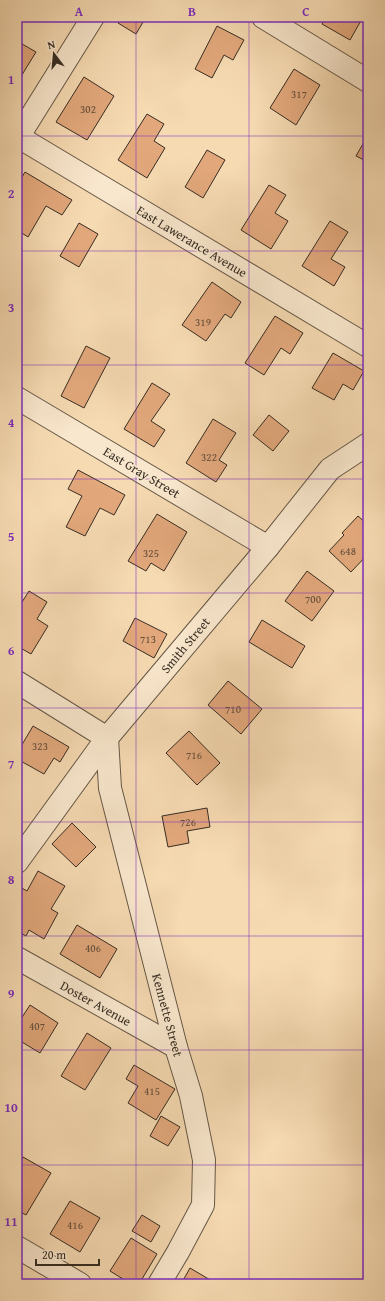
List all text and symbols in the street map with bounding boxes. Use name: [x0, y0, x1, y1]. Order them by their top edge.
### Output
text: A: [75, 2, 84, 21]
text: B: [188, 2, 196, 21]
text: C: [302, 2, 310, 21]
north arrow: [34, 34, 74, 74]
text: N: [46, 36, 58, 53]
text: 1: [8, 70, 14, 89]
house number: 317: [291, 86, 307, 102]
house number: 302: [80, 101, 96, 117]
text: 2: [8, 184, 15, 203]
street label: East Lawerance Avenue: [133, 201, 251, 282]
text: 3: [8, 298, 14, 317]
house number: 319: [195, 314, 211, 330]
text: 4: [8, 413, 15, 432]
street label: East Gray Street: [100, 442, 184, 503]
house number: 322: [201, 449, 217, 465]
text: 5: [8, 527, 15, 546]
house number: 648: [340, 543, 356, 559]
house number: 325: [143, 545, 159, 561]
house number: 700: [305, 591, 321, 607]
street label: Smith Street: [156, 613, 215, 678]
house number: 713: [140, 631, 156, 647]
text: 6: [8, 641, 15, 660]
house number: 710: [225, 701, 241, 717]
house number: 323: [32, 738, 48, 754]
house number: 716: [186, 747, 202, 763]
text: 7: [8, 755, 15, 774]
house number: 726: [180, 814, 196, 830]
text: 8: [8, 870, 15, 889]
house number: 406: [85, 940, 101, 956]
street label: Kennette Street: [147, 971, 188, 1059]
street label: Doster Avenue: [57, 976, 135, 1031]
text: 9: [8, 984, 15, 1003]
house number: 407: [29, 1018, 45, 1034]
house number: 415: [144, 1083, 160, 1099]
text: 10: [4, 1098, 18, 1117]
text: 11: [4, 1212, 18, 1231]
house number: 416: [67, 1217, 83, 1233]
scale bar: [36, 1241, 99, 1267]
text: 20 m: [42, 1246, 66, 1263]

